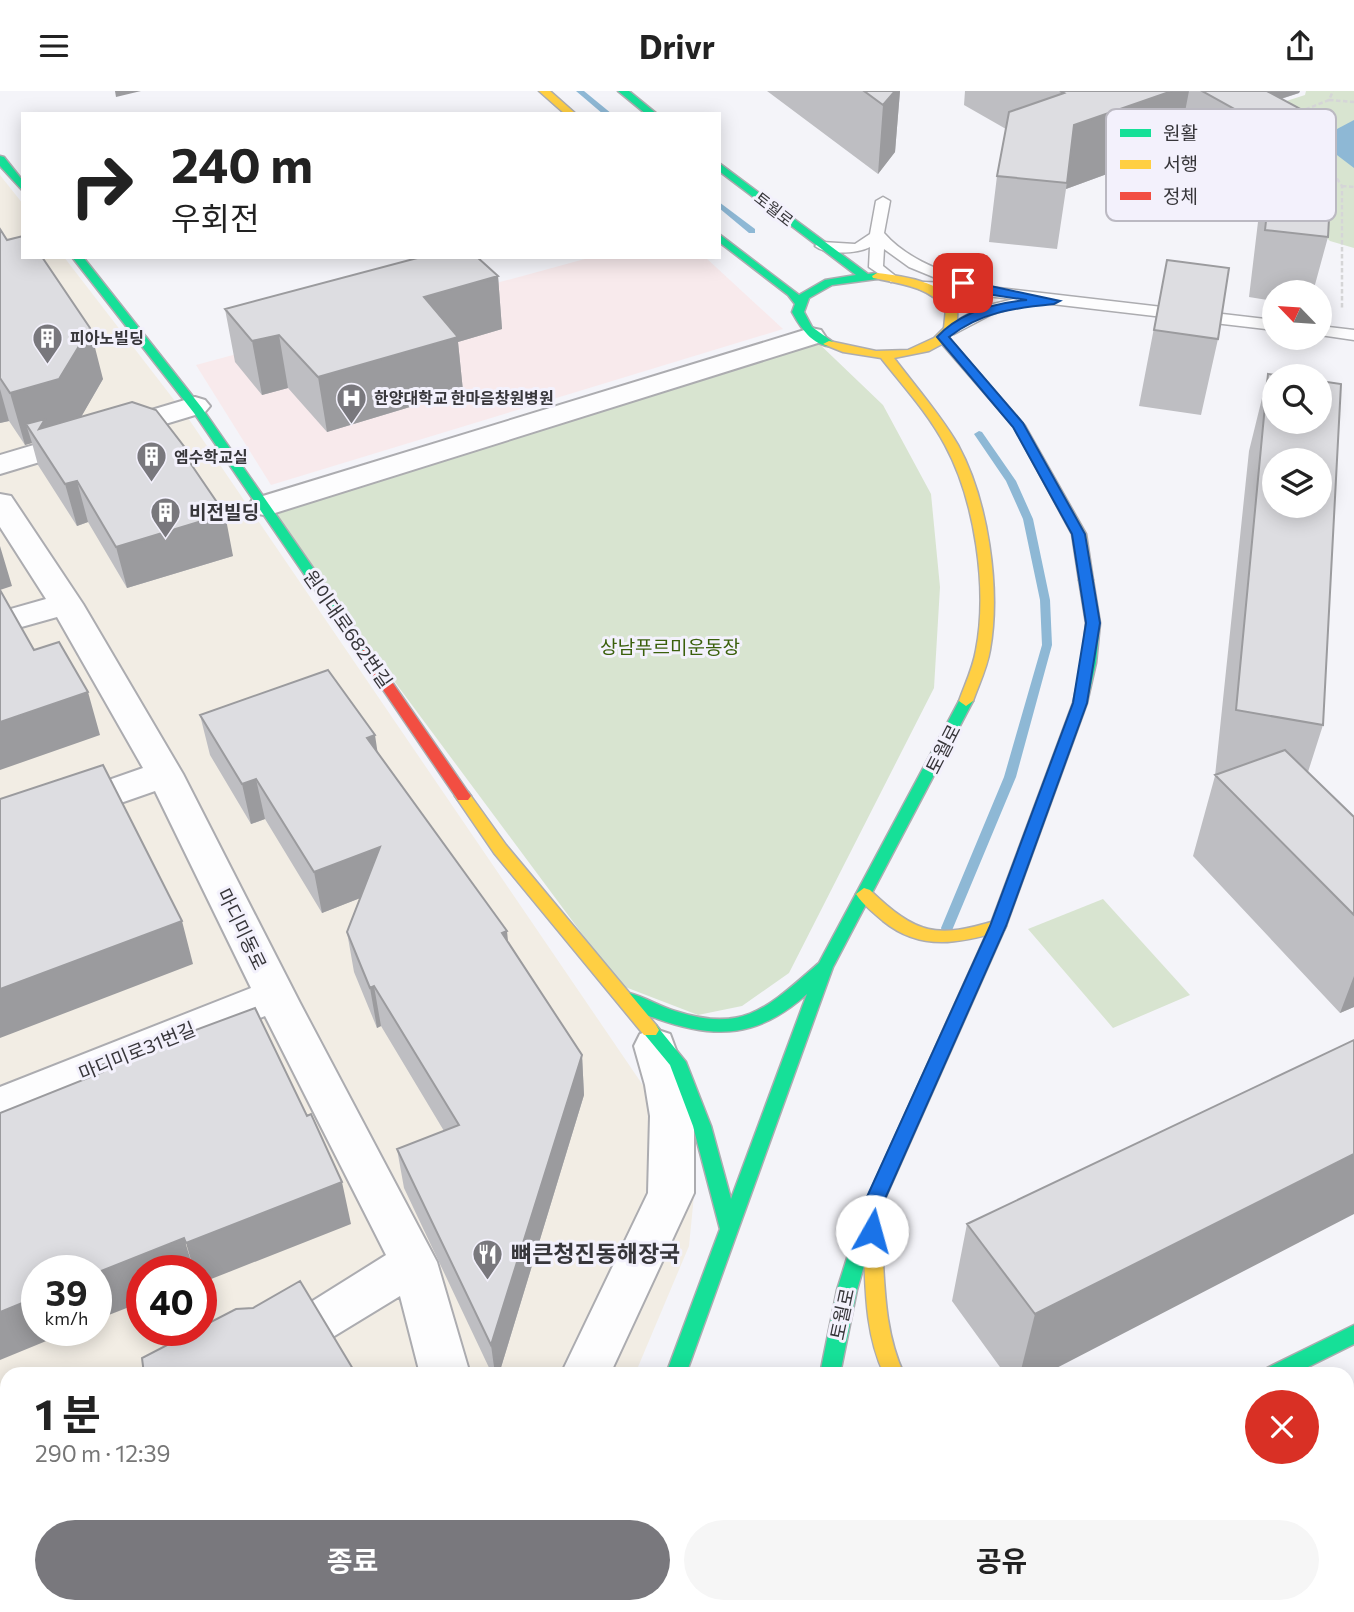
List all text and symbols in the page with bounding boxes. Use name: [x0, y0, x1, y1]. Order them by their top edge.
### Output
text: Drivr: [639, 26, 715, 66]
icon: menu: [35, 27, 73, 65]
icon: share: [1281, 27, 1319, 65]
legend: [1106, 109, 1336, 221]
text: 원활: [1163, 121, 1198, 144]
text: 240 m: [171, 133, 313, 193]
icon: right: [56, 140, 147, 231]
text: 서행: [1163, 152, 1198, 175]
text: 정체: [1163, 184, 1198, 207]
street label: 토월로: [751, 188, 798, 230]
text: 우회전: [171, 197, 259, 237]
pin: [933, 253, 993, 313]
icon: arrive: [944, 264, 982, 302]
north arrow: [1262, 280, 1332, 350]
map controls: [1262, 280, 1332, 518]
building icon: 피아노빌딩: [30, 321, 64, 365]
place label: 피아노빌딩: [70, 328, 144, 347]
button: search: [1262, 364, 1332, 434]
hospital icon: 한양대학교 한마음창원병원: [334, 381, 368, 425]
place label: 한양대학교 한마음창원병원: [374, 388, 554, 407]
building icon: 엠수학교실: [134, 440, 168, 484]
place label: 엠수학교실: [174, 447, 248, 466]
button: layers: [1262, 448, 1332, 518]
building icon: 비전빌딩: [149, 495, 183, 539]
place label: 비전빌딩: [189, 500, 259, 523]
street label: 원이대로682번길: [299, 565, 398, 692]
park label: 상남푸르미운동장: [600, 635, 740, 658]
street label: 토월로: [920, 720, 965, 777]
street label: 마디미동로: [213, 884, 272, 973]
street label: 마디미로31번길: [75, 1017, 199, 1084]
position arrow: [835, 1194, 909, 1268]
restaurant icon: 뼈큰청진동해장국: [471, 1237, 505, 1281]
place label: 뼈큰청진동해장국: [511, 1239, 680, 1267]
speed limit sign: 40: [126, 1255, 217, 1346]
text: 39: [46, 1270, 87, 1313]
street label: 토월로: [825, 1286, 858, 1342]
text: km/h: [45, 1307, 88, 1329]
text: 1 분: [35, 1387, 101, 1439]
button: close: [1245, 1390, 1319, 1464]
text: 290 m · 12:39: [35, 1439, 170, 1467]
button: 종료: [35, 1520, 670, 1600]
button: 공유: [684, 1520, 1319, 1600]

